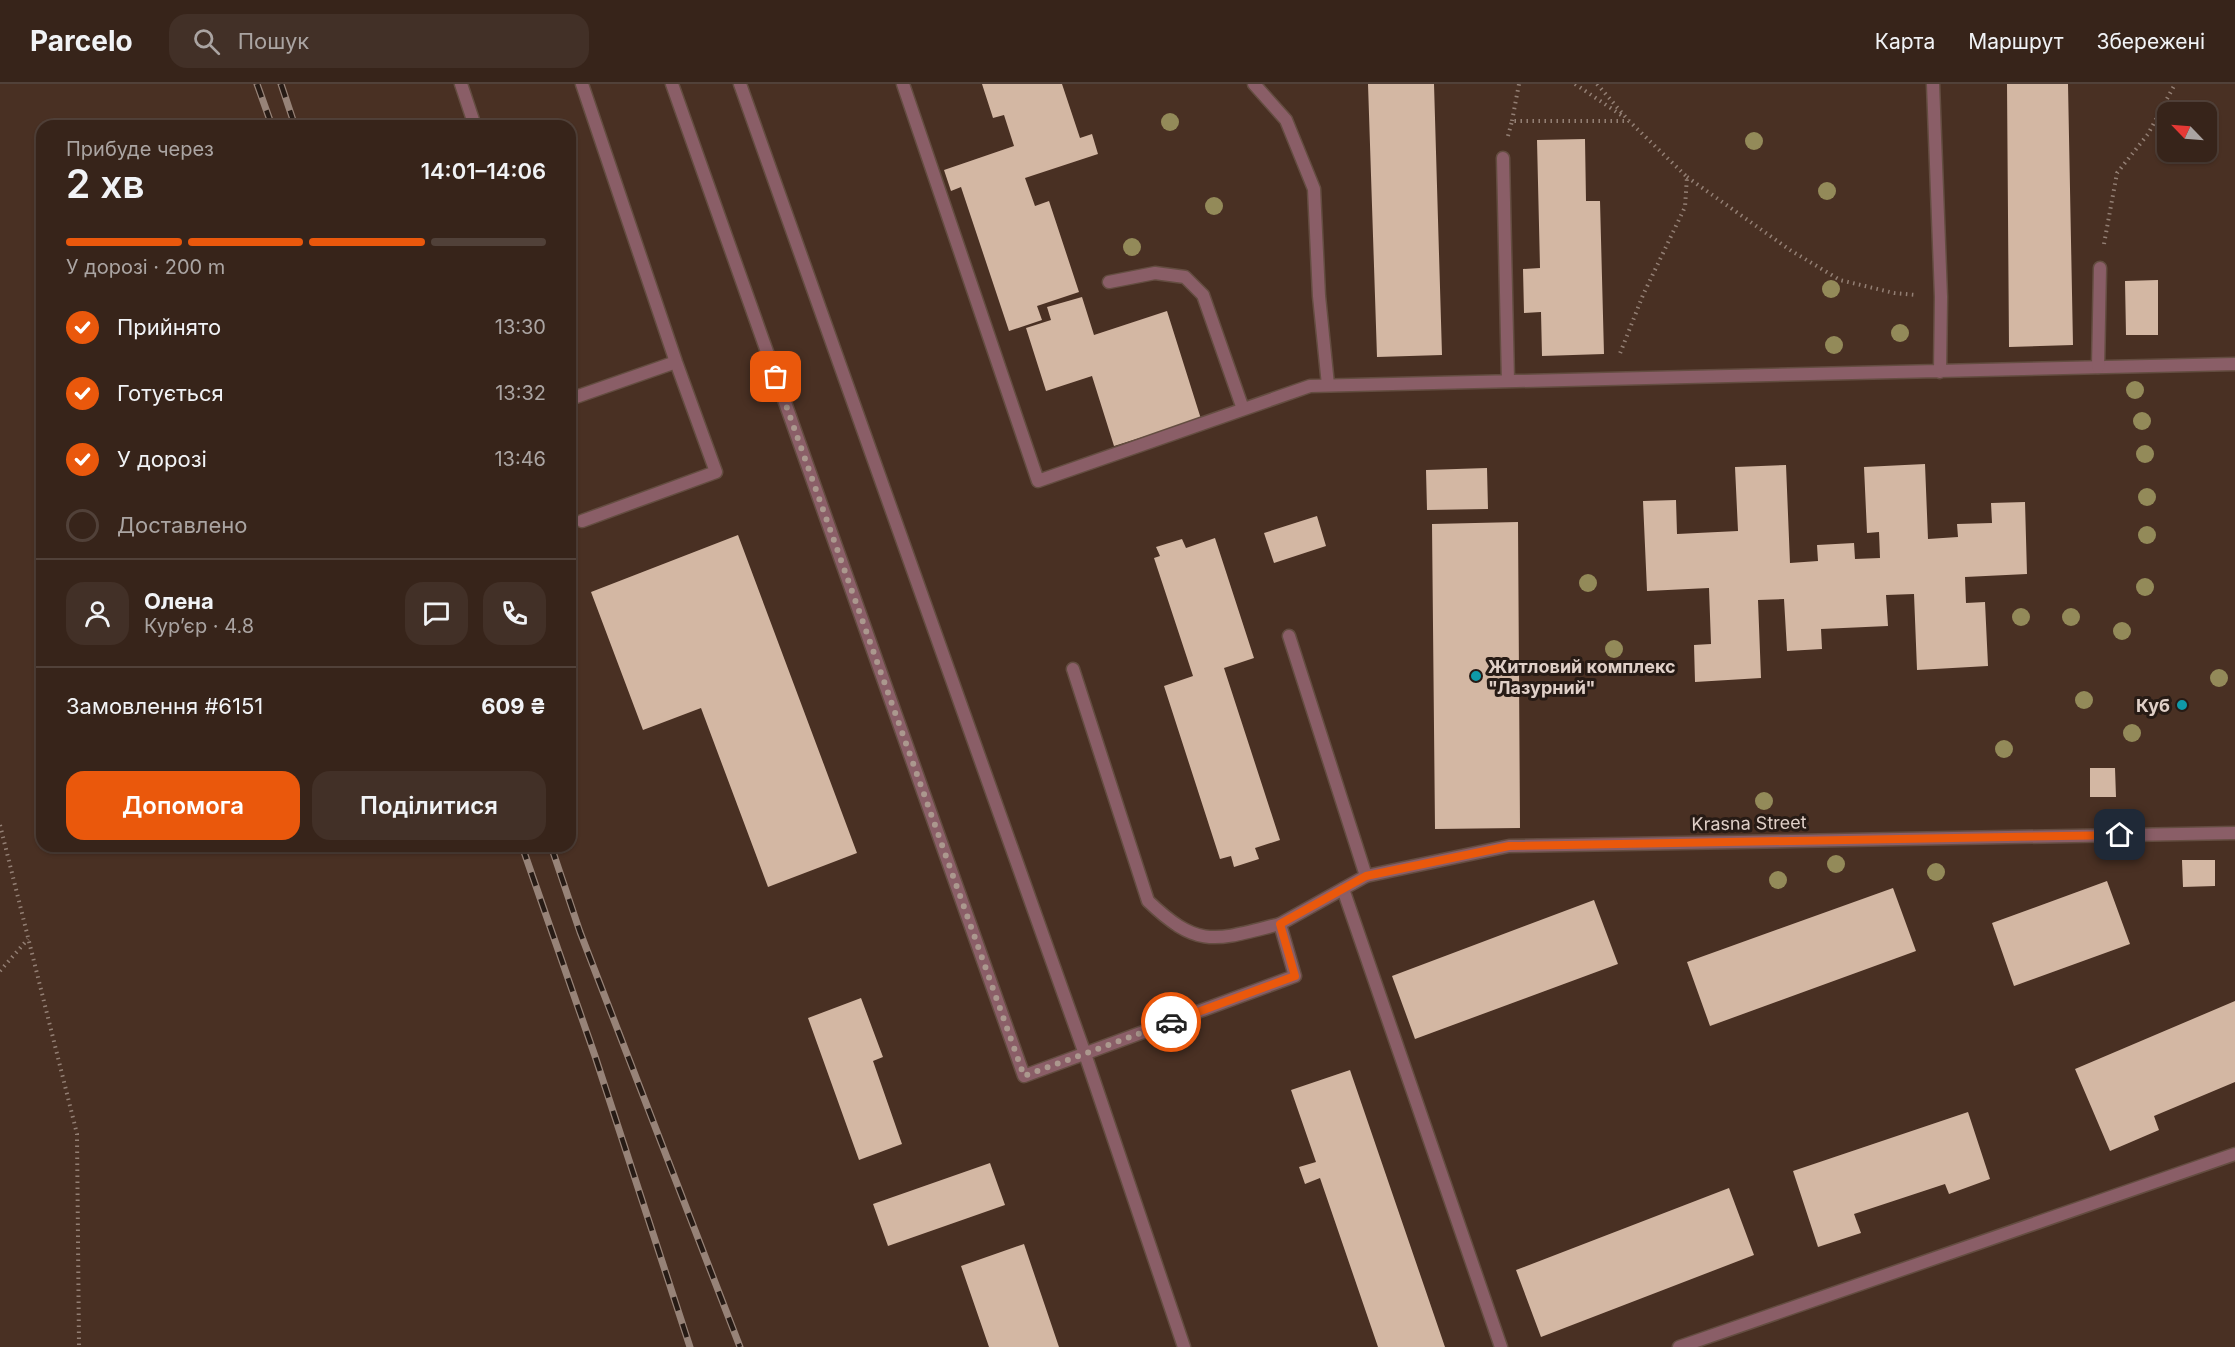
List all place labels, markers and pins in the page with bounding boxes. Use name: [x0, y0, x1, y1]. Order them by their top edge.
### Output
pin: [750, 351, 801, 402]
place label: Житловий комплекс "Лазурний": [1488, 656, 1676, 698]
marker: Житловий комплекс "Лазурний": [1469, 669, 1483, 683]
place label: Куб: [2136, 695, 2170, 716]
marker: Куб: [2175, 698, 2189, 712]
pin: [2094, 809, 2145, 860]

